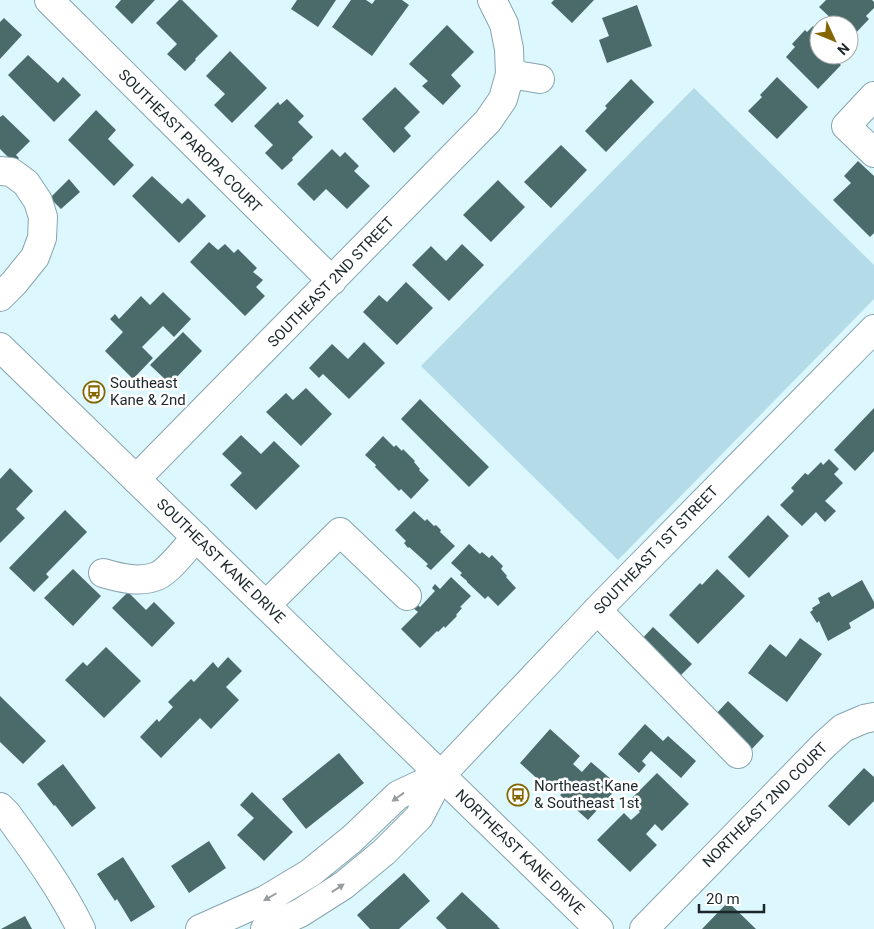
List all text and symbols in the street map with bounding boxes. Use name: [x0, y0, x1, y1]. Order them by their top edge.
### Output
north arrow: [809, 15, 859, 65]
text: N: [834, 40, 853, 58]
street label: SOUTHEAST PAROPA COURT: [115, 66, 265, 216]
street label: SOUTHEAST 2ND STREET: [264, 213, 398, 351]
place label: Southeast Kane & 2nd: [110, 374, 186, 409]
bus stop icon: Southeast Kane & 2nd: [82, 380, 106, 404]
street label: SOUTHEAST 1ST STREET: [590, 482, 722, 618]
street label: SOUTHEAST KANE DRIVE: [153, 495, 289, 627]
street label: NORTHEAST 2ND COURT: [699, 739, 831, 871]
place label: Northeast Kane & Southeast 1st: [534, 777, 640, 812]
bus stop icon: Northeast Kane & Southeast 1st: [506, 783, 530, 807]
street label: NORTHEAST KANE DRIVE: [452, 786, 589, 919]
one-way arrow: [391, 792, 405, 802]
scale bar: [699, 882, 764, 914]
one-way arrow: [332, 883, 345, 893]
text: 20 m: [706, 890, 740, 908]
one-way arrow: [264, 892, 277, 901]

